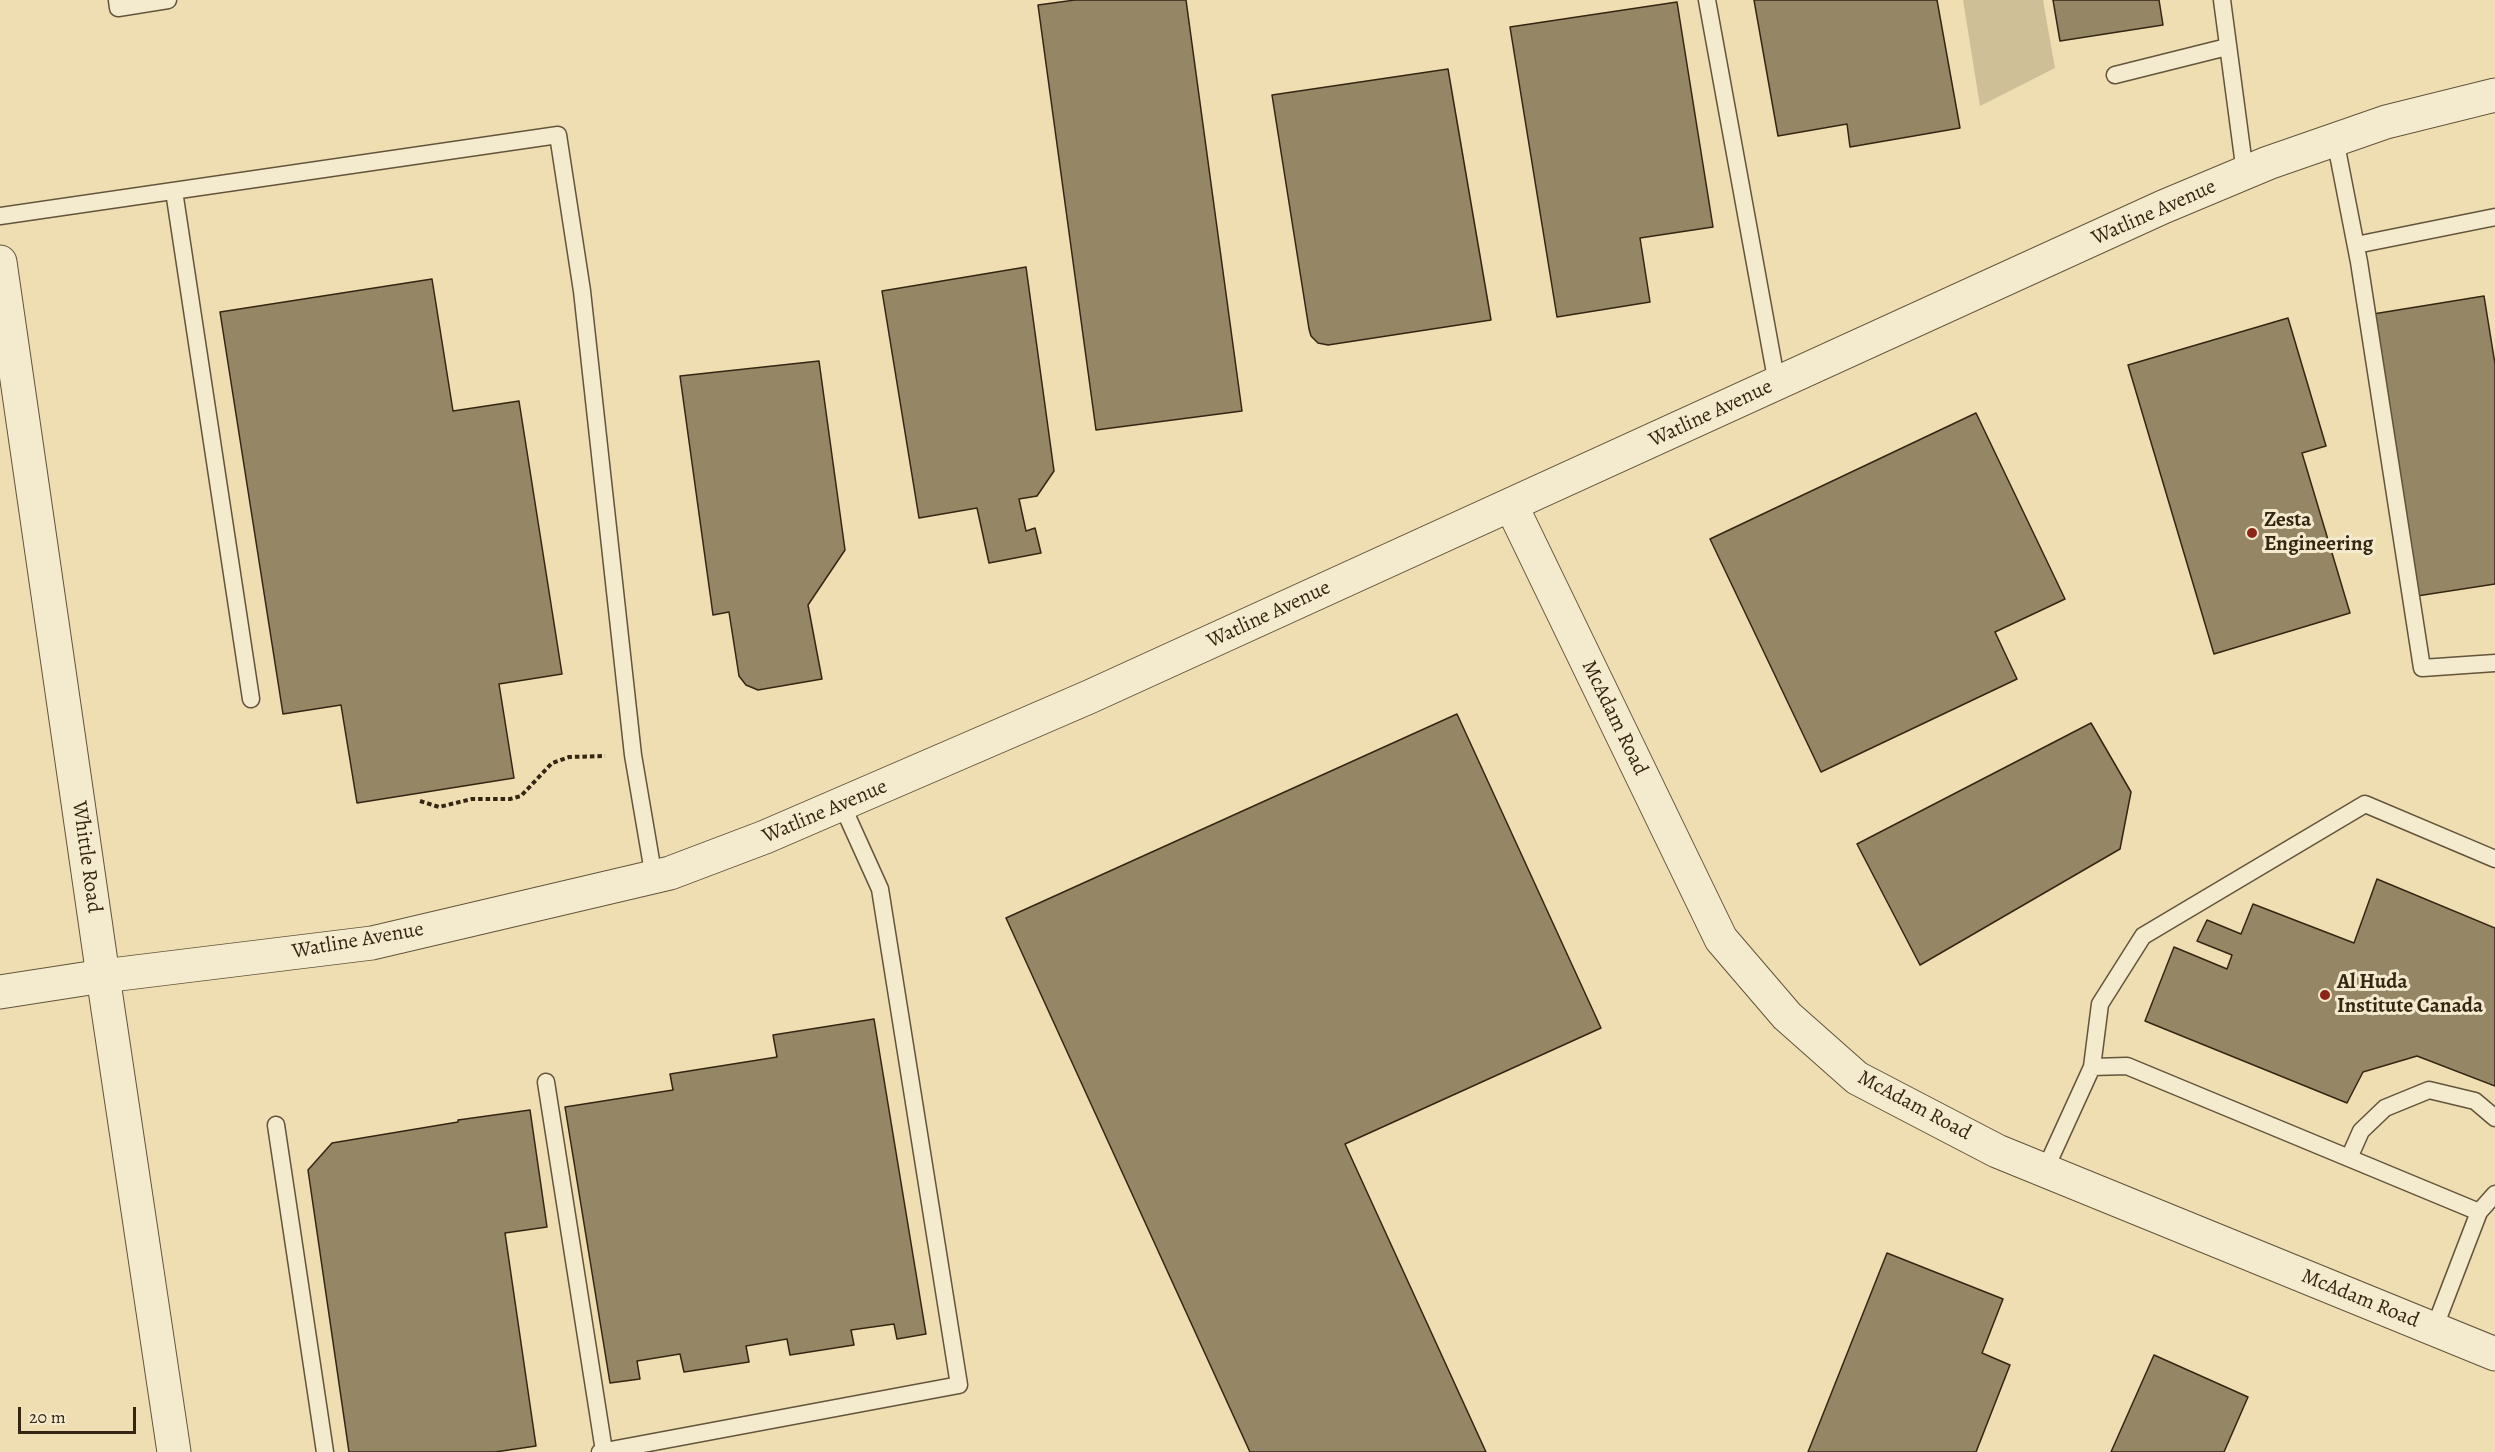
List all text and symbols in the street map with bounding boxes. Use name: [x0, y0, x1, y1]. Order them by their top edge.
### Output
street label: Watline Avenue: [2088, 174, 2220, 252]
street label: Watline Avenue: [1645, 374, 1777, 454]
place label: Zesta Engineering: [2264, 508, 2373, 558]
marker: Zesta Engineering: [2245, 526, 2259, 540]
street label: Watline Avenue: [1203, 575, 1335, 655]
street label: McAdam Road: [1575, 656, 1653, 780]
street label: Watline Avenue: [759, 774, 891, 850]
street label: Whittle Road: [66, 799, 106, 915]
street label: Watline Avenue: [290, 917, 426, 965]
place label: Al Huda Institute Canada: [2337, 970, 2483, 1020]
marker: Al Huda Institute Canada: [2318, 988, 2332, 1002]
street label: McAdam Road: [1853, 1066, 1975, 1146]
street label: McAdam Road: [2298, 1264, 2422, 1334]
scale bar: [21, 1395, 140, 1433]
text: 20 m: [29, 1405, 66, 1429]

